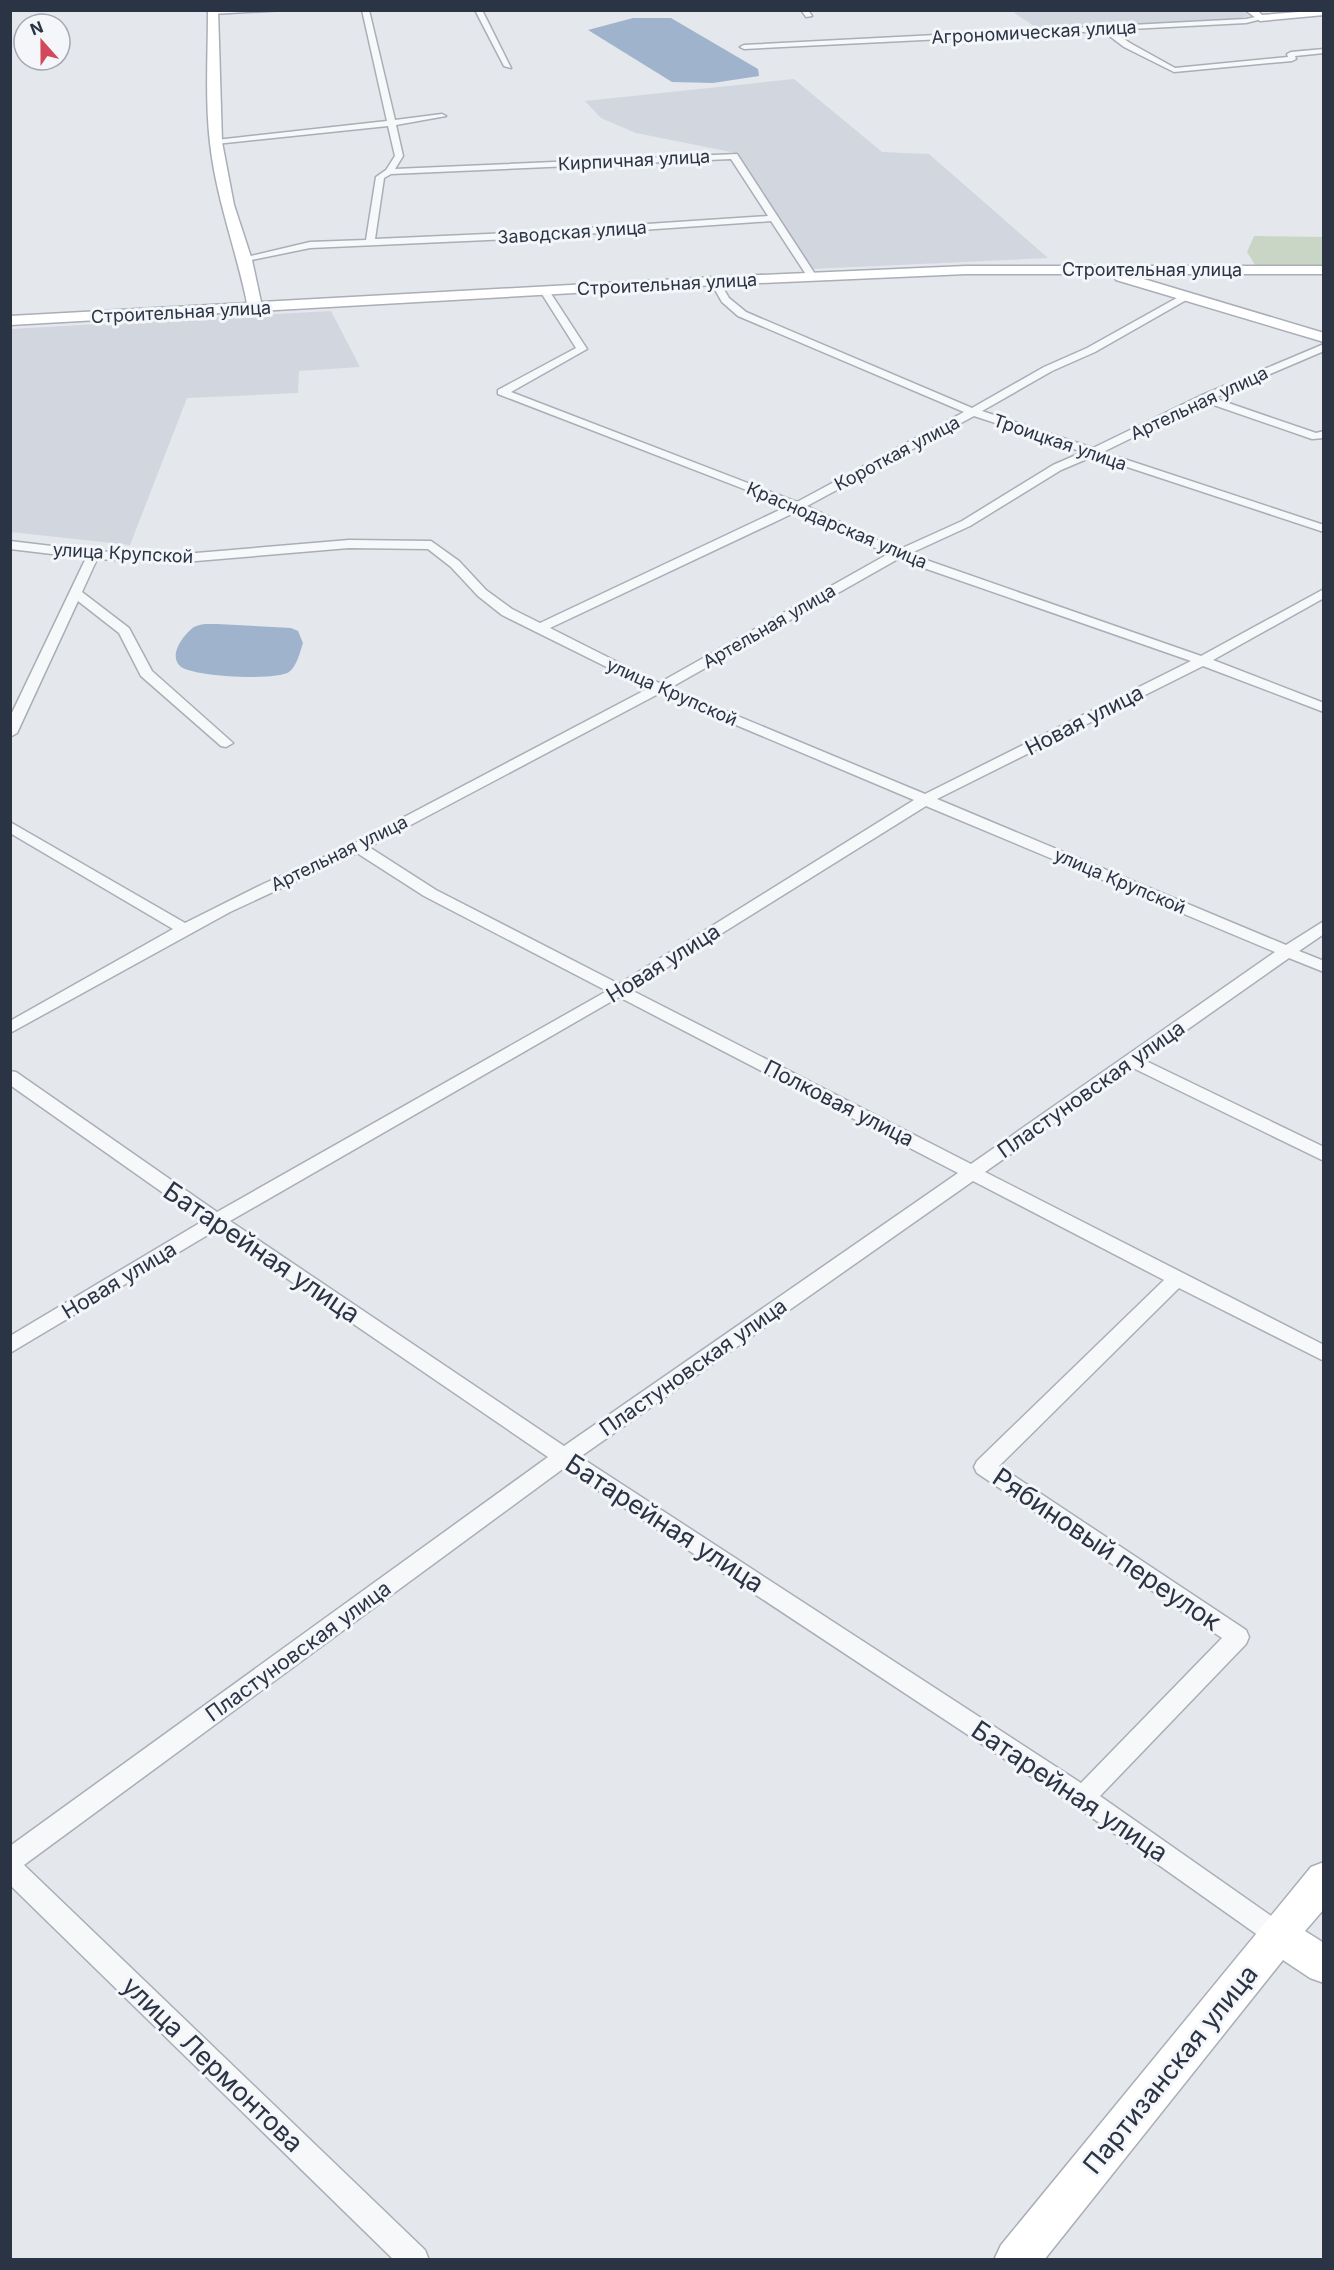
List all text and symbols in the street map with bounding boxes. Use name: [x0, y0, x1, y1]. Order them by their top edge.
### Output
north arrow: [12, 12, 72, 72]
text: N: [27, 16, 46, 40]
street label: Агрономическая улица: [931, 16, 1137, 48]
street label: Кирпичная улица: [557, 146, 711, 174]
street label: Заводская улица: [497, 216, 647, 248]
street label: Строительная улица: [1062, 259, 1242, 280]
street label: Строительная улица: [576, 269, 758, 299]
street label: Строительная улица: [90, 297, 272, 327]
street label: Артельная улица: [1127, 362, 1271, 444]
street label: Троицкая улица: [990, 409, 1130, 475]
street label: Короткая улица: [831, 411, 963, 495]
street label: Краснодарская улица: [744, 477, 930, 573]
street label: улица Крупской: [52, 539, 194, 567]
street label: Артельная улица: [699, 580, 839, 672]
street label: улица Крупской: [603, 654, 741, 730]
street label: Новая улица: [1021, 680, 1147, 760]
street label: Артельная улица: [267, 811, 411, 895]
street label: улица Крупской: [1051, 844, 1189, 918]
street label: Новая улица: [602, 918, 724, 1008]
street label: Пластуновская улица: [993, 1015, 1189, 1163]
street label: Полковая улица: [760, 1054, 918, 1152]
street label: Батарейная улица: [158, 1175, 366, 1329]
street label: Новая улица: [57, 1236, 181, 1324]
street label: Пластуновская улица: [595, 1293, 791, 1441]
street label: Батарейная улица: [560, 1447, 770, 1599]
street label: Рябиновый переулок: [987, 1461, 1227, 1637]
street label: Пластуновская улица: [201, 1575, 395, 1727]
street label: Батарейная улица: [966, 1714, 1174, 1868]
street label: Партизанская улица: [1076, 1958, 1264, 2180]
street label: улица Лермонтова: [116, 1970, 310, 2158]

